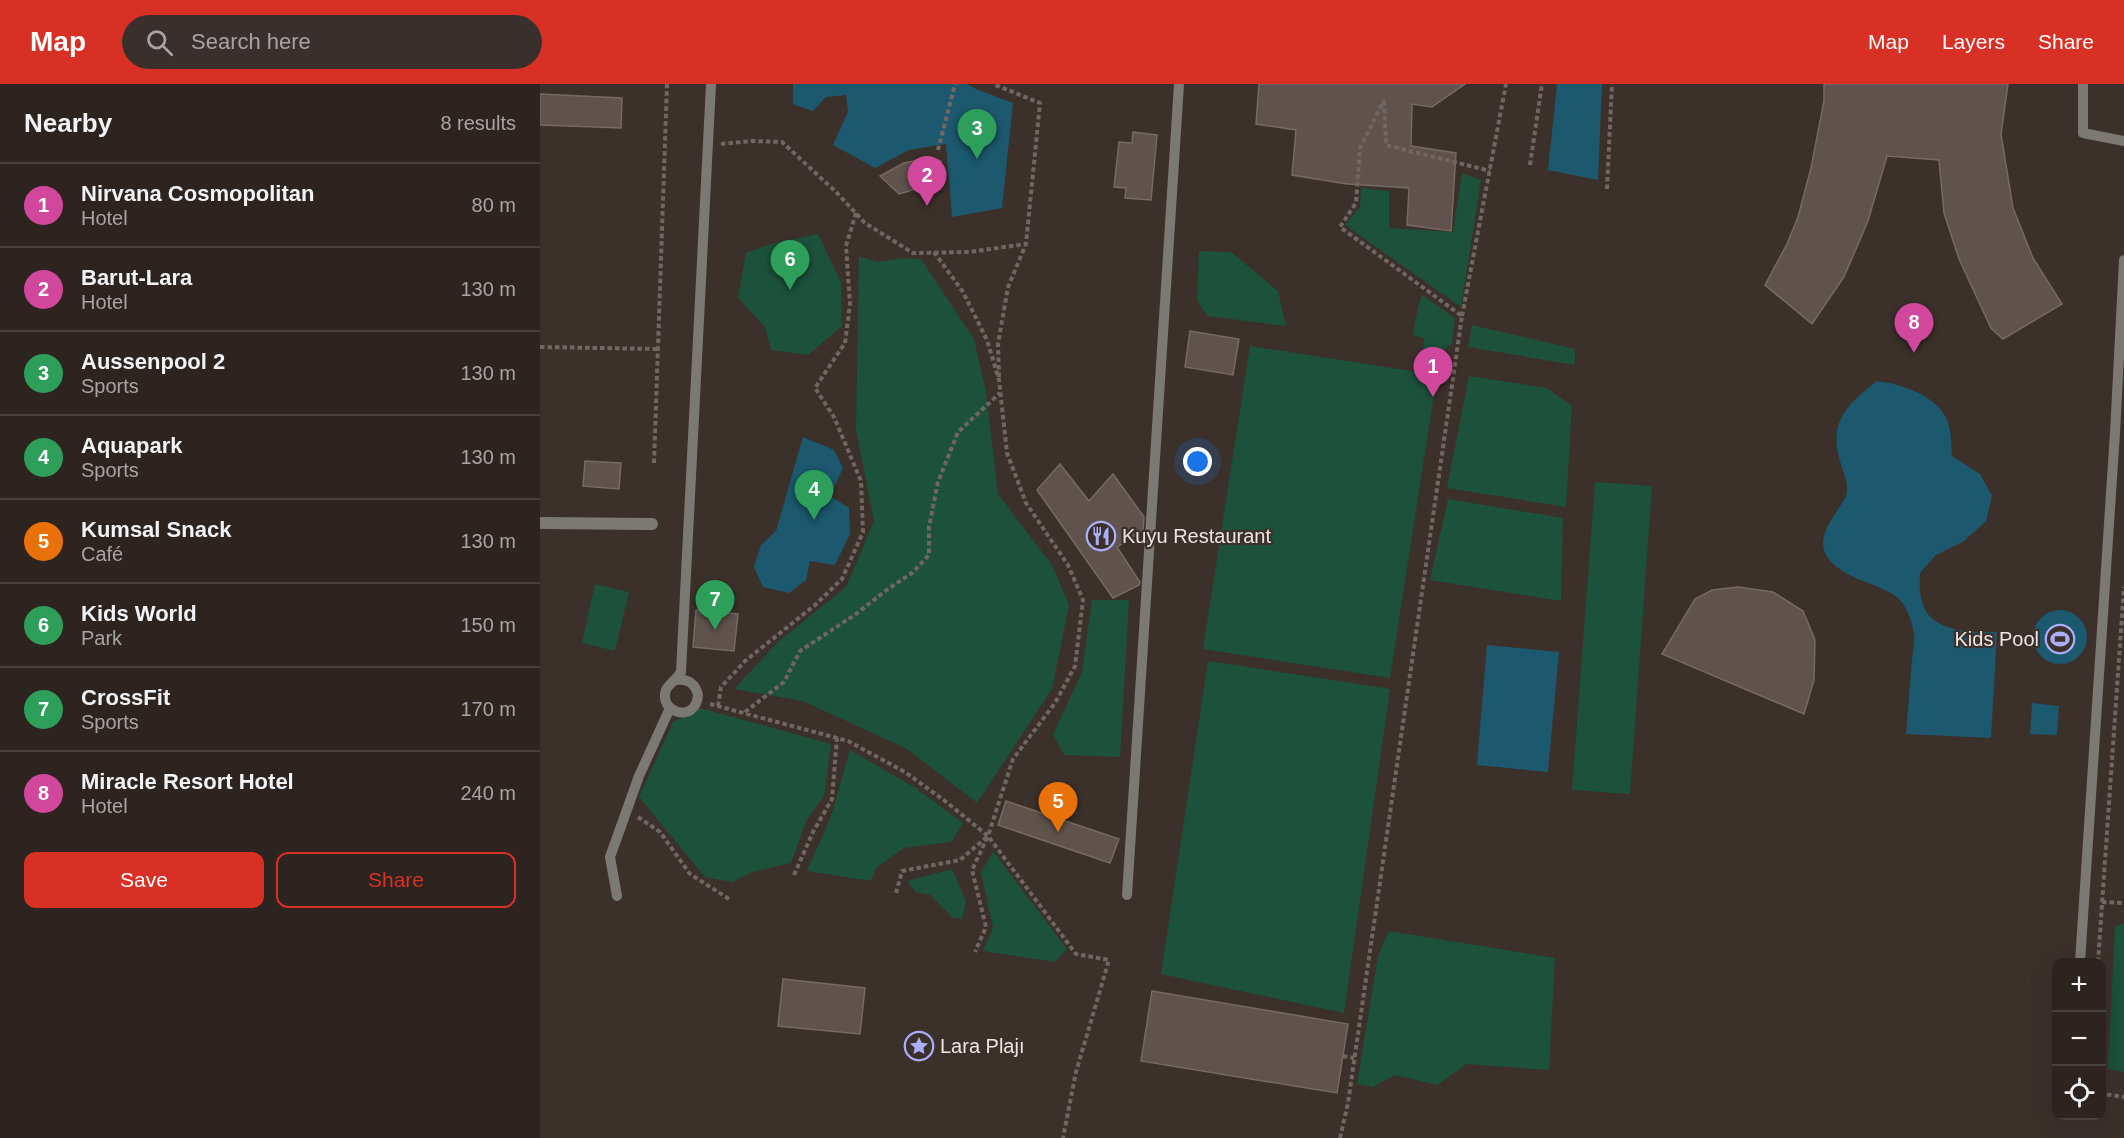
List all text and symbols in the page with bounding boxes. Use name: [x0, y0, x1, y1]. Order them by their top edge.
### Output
search box: [122, 15, 542, 69]
text: Map: [30, 26, 86, 57]
icon: search: [143, 26, 176, 59]
text: Search here: [191, 29, 311, 54]
text: Map: [1868, 30, 1909, 53]
text: Layers: [1942, 30, 2005, 53]
text: Share: [2038, 30, 2094, 53]
text: Nearby: [24, 108, 112, 138]
pin: 3: [958, 110, 996, 159]
text: 8 results: [440, 112, 516, 134]
pin: 2: [908, 156, 946, 206]
text: Nirvana Cosmopolitan: [81, 181, 314, 206]
text: 1: [38, 194, 49, 216]
text: 80 m: [472, 194, 516, 216]
text: Hotel: [81, 207, 128, 229]
pin: 6: [770, 240, 810, 290]
text: Barut-Lara: [81, 265, 192, 290]
text: 2: [38, 278, 49, 300]
text: 130 m: [460, 278, 516, 300]
text: Hotel: [81, 291, 128, 313]
pin: 8: [1894, 304, 1934, 353]
pin: 1: [1414, 348, 1452, 397]
text: Aussenpool 2: [81, 349, 225, 374]
text: 3: [38, 362, 49, 384]
text: 130 m: [460, 362, 516, 384]
text: Sports: [81, 375, 139, 397]
text: Aquapark: [81, 433, 182, 458]
text: 4: [38, 446, 49, 468]
text: 130 m: [460, 446, 516, 468]
your location: [1183, 447, 1212, 476]
text: Sports: [81, 459, 139, 481]
pin: 4: [794, 470, 834, 520]
text: Kumsal Snack: [81, 517, 231, 542]
restaurant icon: Kuyu Restaurant: [1085, 520, 1117, 552]
place label: Kuyu Restaurant: [1122, 525, 1271, 547]
text: 5: [38, 530, 49, 552]
text: 130 m: [460, 530, 516, 552]
text: Café: [81, 543, 123, 565]
pin: 7: [696, 580, 735, 630]
text: Kids World: [81, 601, 197, 626]
text: 6: [38, 614, 49, 636]
text: 150 m: [460, 614, 516, 636]
sports icon: Kids Pool: [2044, 623, 2076, 655]
text: Park: [81, 627, 122, 649]
place label: Kids Pool: [1955, 628, 2039, 650]
text: CrossFit: [81, 685, 170, 710]
text: 7: [38, 698, 49, 720]
text: 170 m: [460, 698, 516, 720]
text: Sports: [81, 711, 139, 733]
text: Miracle Resort Hotel: [81, 769, 294, 794]
text: 8: [38, 782, 49, 804]
text: 240 m: [460, 782, 516, 804]
pin: 5: [1038, 782, 1078, 832]
text: Hotel: [81, 795, 128, 817]
button: Save: [24, 852, 264, 908]
button: Share: [276, 852, 516, 908]
map controls: [2052, 958, 2106, 1120]
button: +: [2052, 958, 2106, 1012]
button: −: [2052, 1012, 2106, 1066]
place icon: Lara Plajı: [903, 1030, 935, 1062]
place label: Lara Plajı: [940, 1035, 1025, 1057]
button: locate: [2052, 1066, 2106, 1120]

